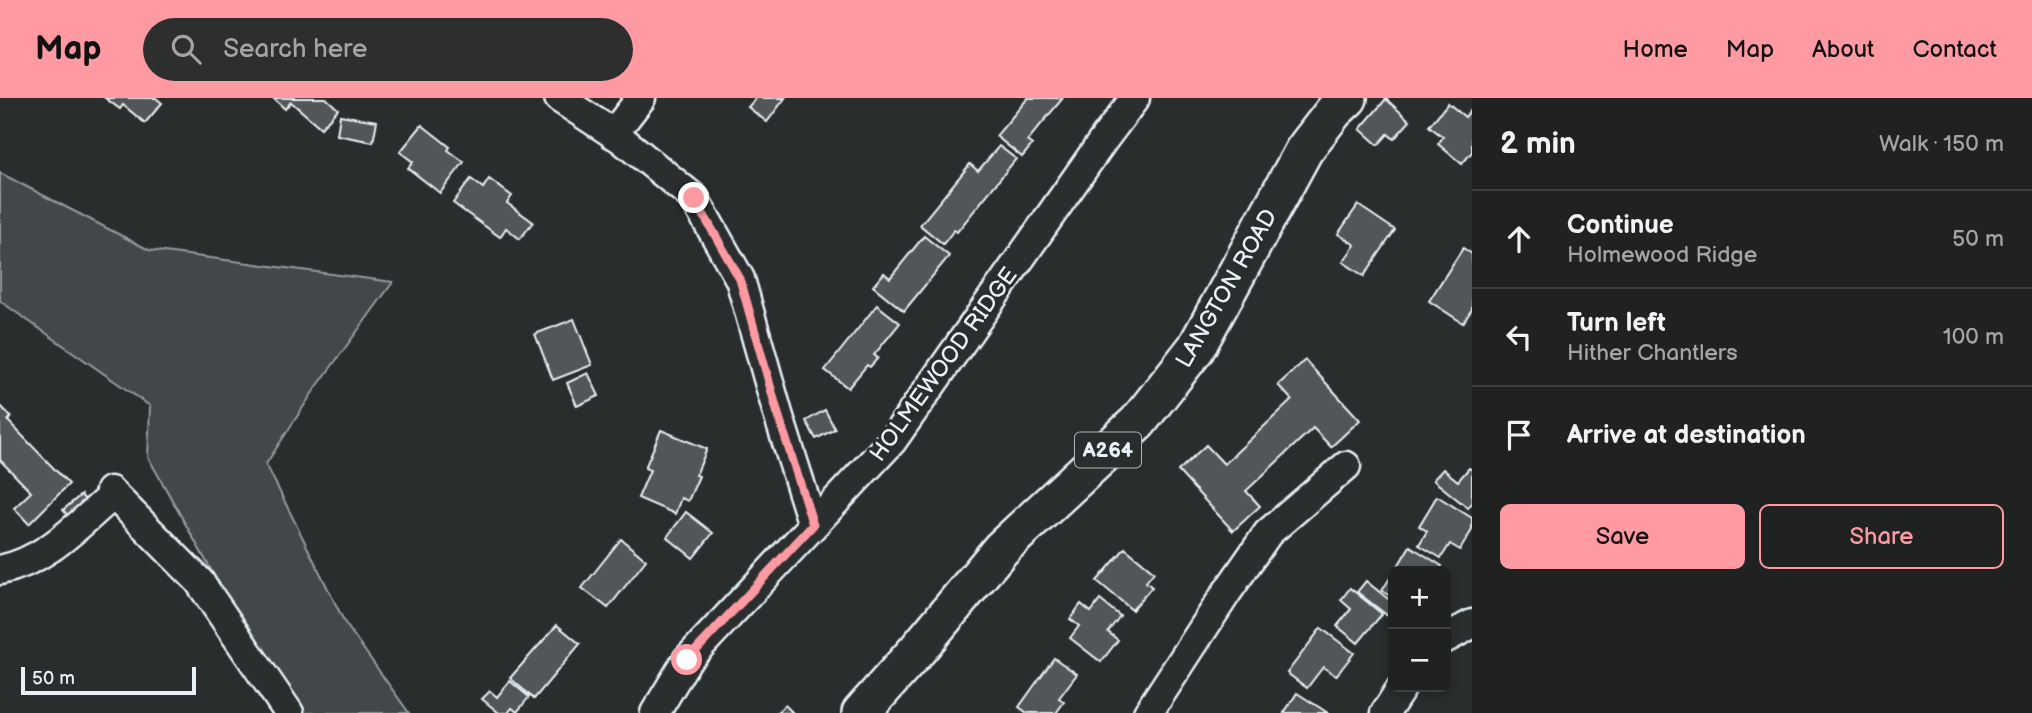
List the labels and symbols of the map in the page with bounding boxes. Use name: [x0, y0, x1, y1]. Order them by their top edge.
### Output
route end: [678, 182, 709, 213]
street label: LANGTON ROAD: [1170, 204, 1284, 373]
street label: HOLMEWOOD RIDGE: [864, 262, 1024, 467]
road number: A264: [1075, 432, 1141, 468]
route start: [671, 644, 702, 675]
scale bar: [21, 664, 196, 696]

